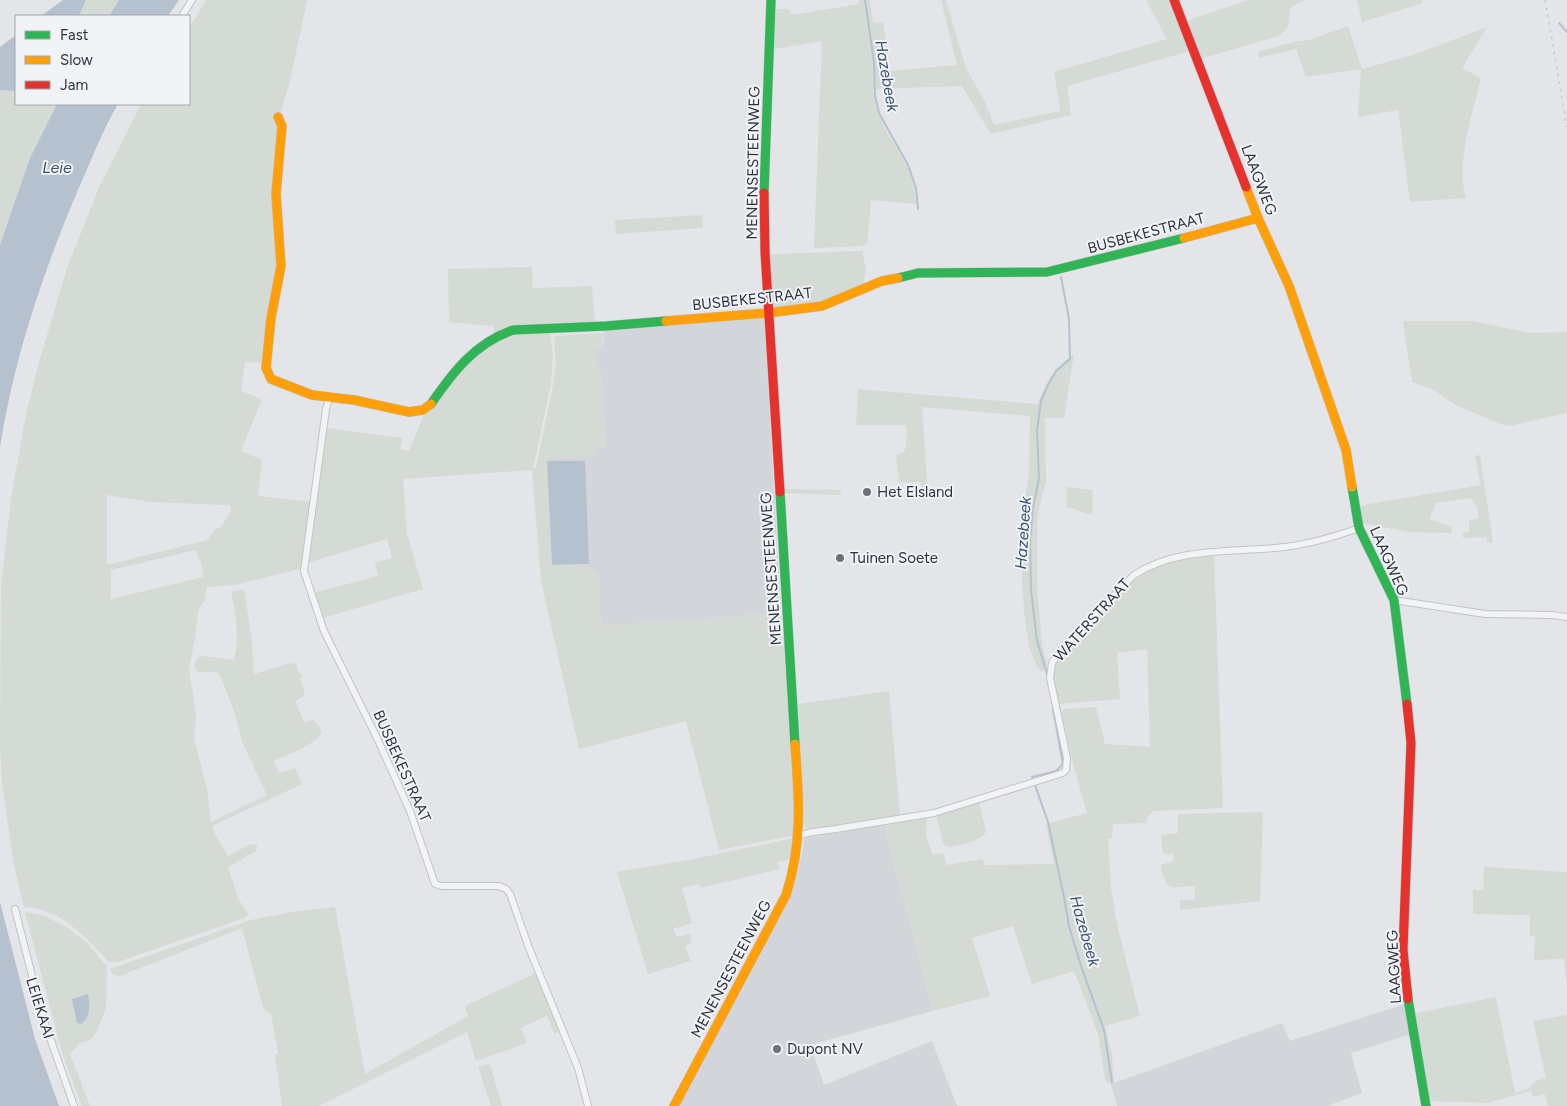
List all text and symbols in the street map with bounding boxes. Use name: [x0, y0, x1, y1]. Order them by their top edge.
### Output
legend: [15, 15, 190, 105]
text: Fast: [60, 26, 89, 44]
water label: Hazebeek: [871, 39, 903, 115]
text: Slow: [60, 51, 93, 69]
text: Jam: [60, 76, 88, 94]
street label: MENENSESTEENWEG: [743, 86, 763, 240]
street label: LAAGWEG: [1237, 142, 1281, 218]
water label: Leie: [42, 158, 72, 177]
street label: BUSBEKESTRAAT: [1086, 209, 1207, 257]
street label: BUSBEKESTRAAT: [691, 284, 813, 314]
place label: Het Elsland: [877, 483, 953, 501]
marker: Het Elsland: [861, 486, 873, 498]
street label: MENENSESTEENWEG: [757, 492, 785, 646]
water label: Hazebeek: [1011, 495, 1035, 570]
street label: LAAGWEG: [1366, 524, 1412, 598]
place label: Tuinen Soete: [850, 549, 938, 567]
marker: Tuinen Soete: [834, 552, 846, 564]
street label: WATERSTRAAT: [1050, 574, 1135, 665]
street label: BUSBEKESTRAAT: [369, 707, 435, 825]
water label: Hazebeek: [1066, 893, 1104, 970]
street label: MENENSESTEENWEG: [687, 897, 775, 1041]
street label: LAAGWEG: [1383, 930, 1405, 1004]
street label: LEIEKAAI: [22, 975, 58, 1041]
place label: Dupont NV: [787, 1040, 864, 1058]
marker: Dupont NV: [771, 1043, 783, 1055]

